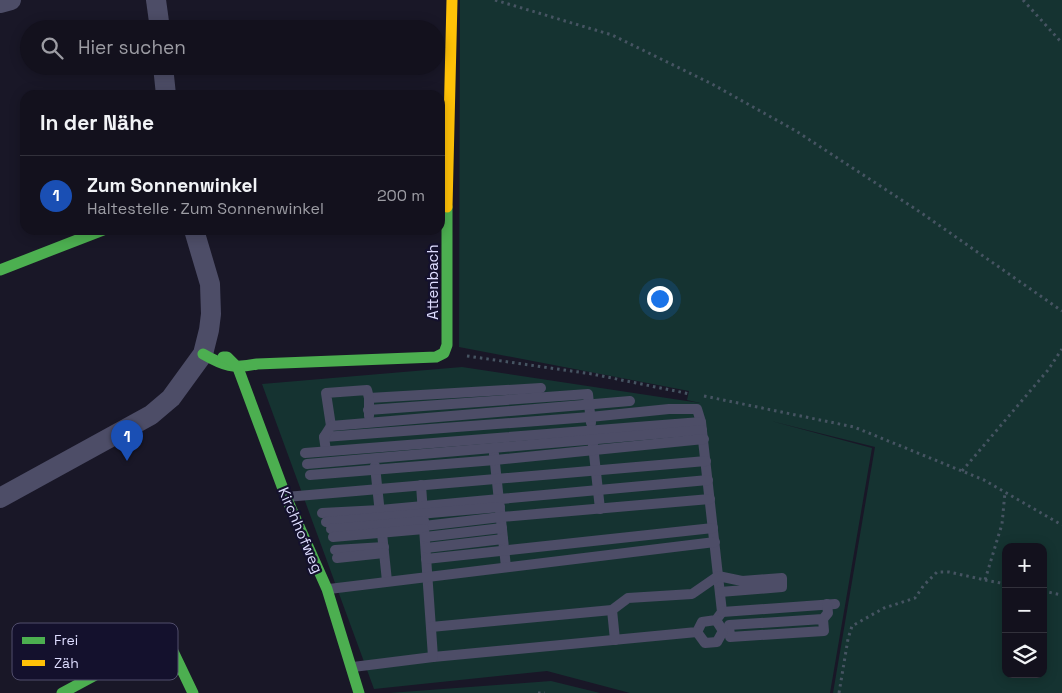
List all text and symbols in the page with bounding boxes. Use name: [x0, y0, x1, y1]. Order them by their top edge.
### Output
search box: [20, 20, 445, 75]
icon: search: [38, 34, 66, 62]
text: Hier suchen: [78, 35, 186, 60]
text: In der Nähe: [40, 109, 154, 136]
text: Zum Sonnenwinkel: [87, 173, 258, 198]
text: 1: [52, 185, 60, 206]
text: 200 m: [377, 185, 425, 206]
text: Haltestelle · Zum Sonnenwinkel: [87, 198, 324, 219]
street label: Attenbach: [423, 244, 442, 320]
your location: [647, 286, 673, 312]
pin: 1: [111, 420, 143, 461]
street label: Kirchhofweg: [274, 484, 328, 576]
map controls: [1002, 543, 1047, 678]
button: +: [1002, 543, 1047, 588]
button: −: [1002, 588, 1047, 633]
legend: [12, 623, 178, 680]
text: Frei: [54, 631, 78, 649]
button: layers: [1002, 633, 1047, 678]
text: Zäh: [54, 654, 79, 672]

